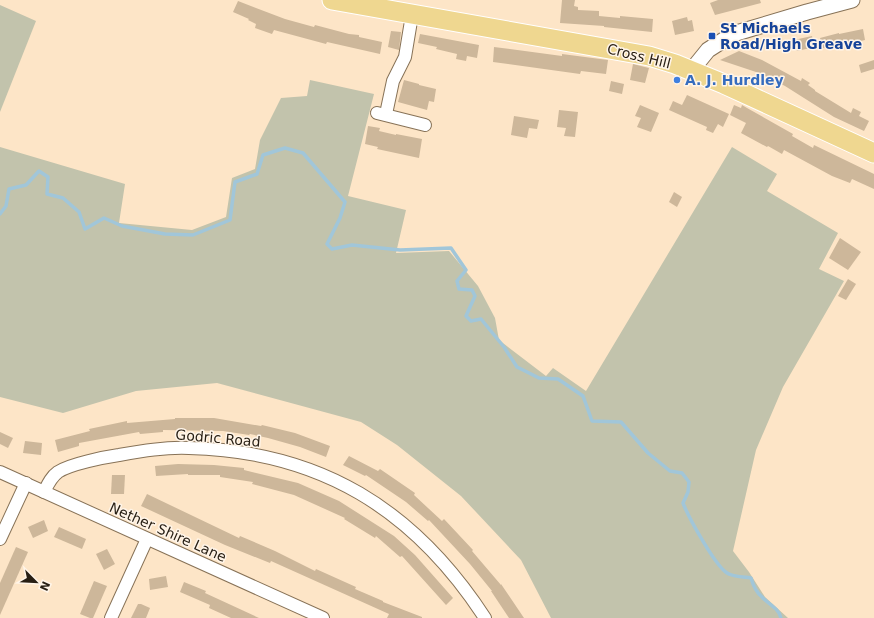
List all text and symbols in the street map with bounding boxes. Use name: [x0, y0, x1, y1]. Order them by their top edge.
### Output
place label: St Michaels Road/High Greave: [720, 20, 862, 52]
marker: St Michaels Road/High Greave: [707, 31, 717, 41]
street label: Cross Hill: [606, 40, 672, 72]
place label: A. J. Hurdley: [685, 72, 784, 88]
marker: A. J. Hurdley: [672, 75, 682, 85]
street label: Godric Road: [175, 426, 261, 450]
street label: Nether Shire Lane: [107, 499, 229, 565]
north arrow: [16, 562, 56, 602]
text: N: [37, 579, 52, 593]

